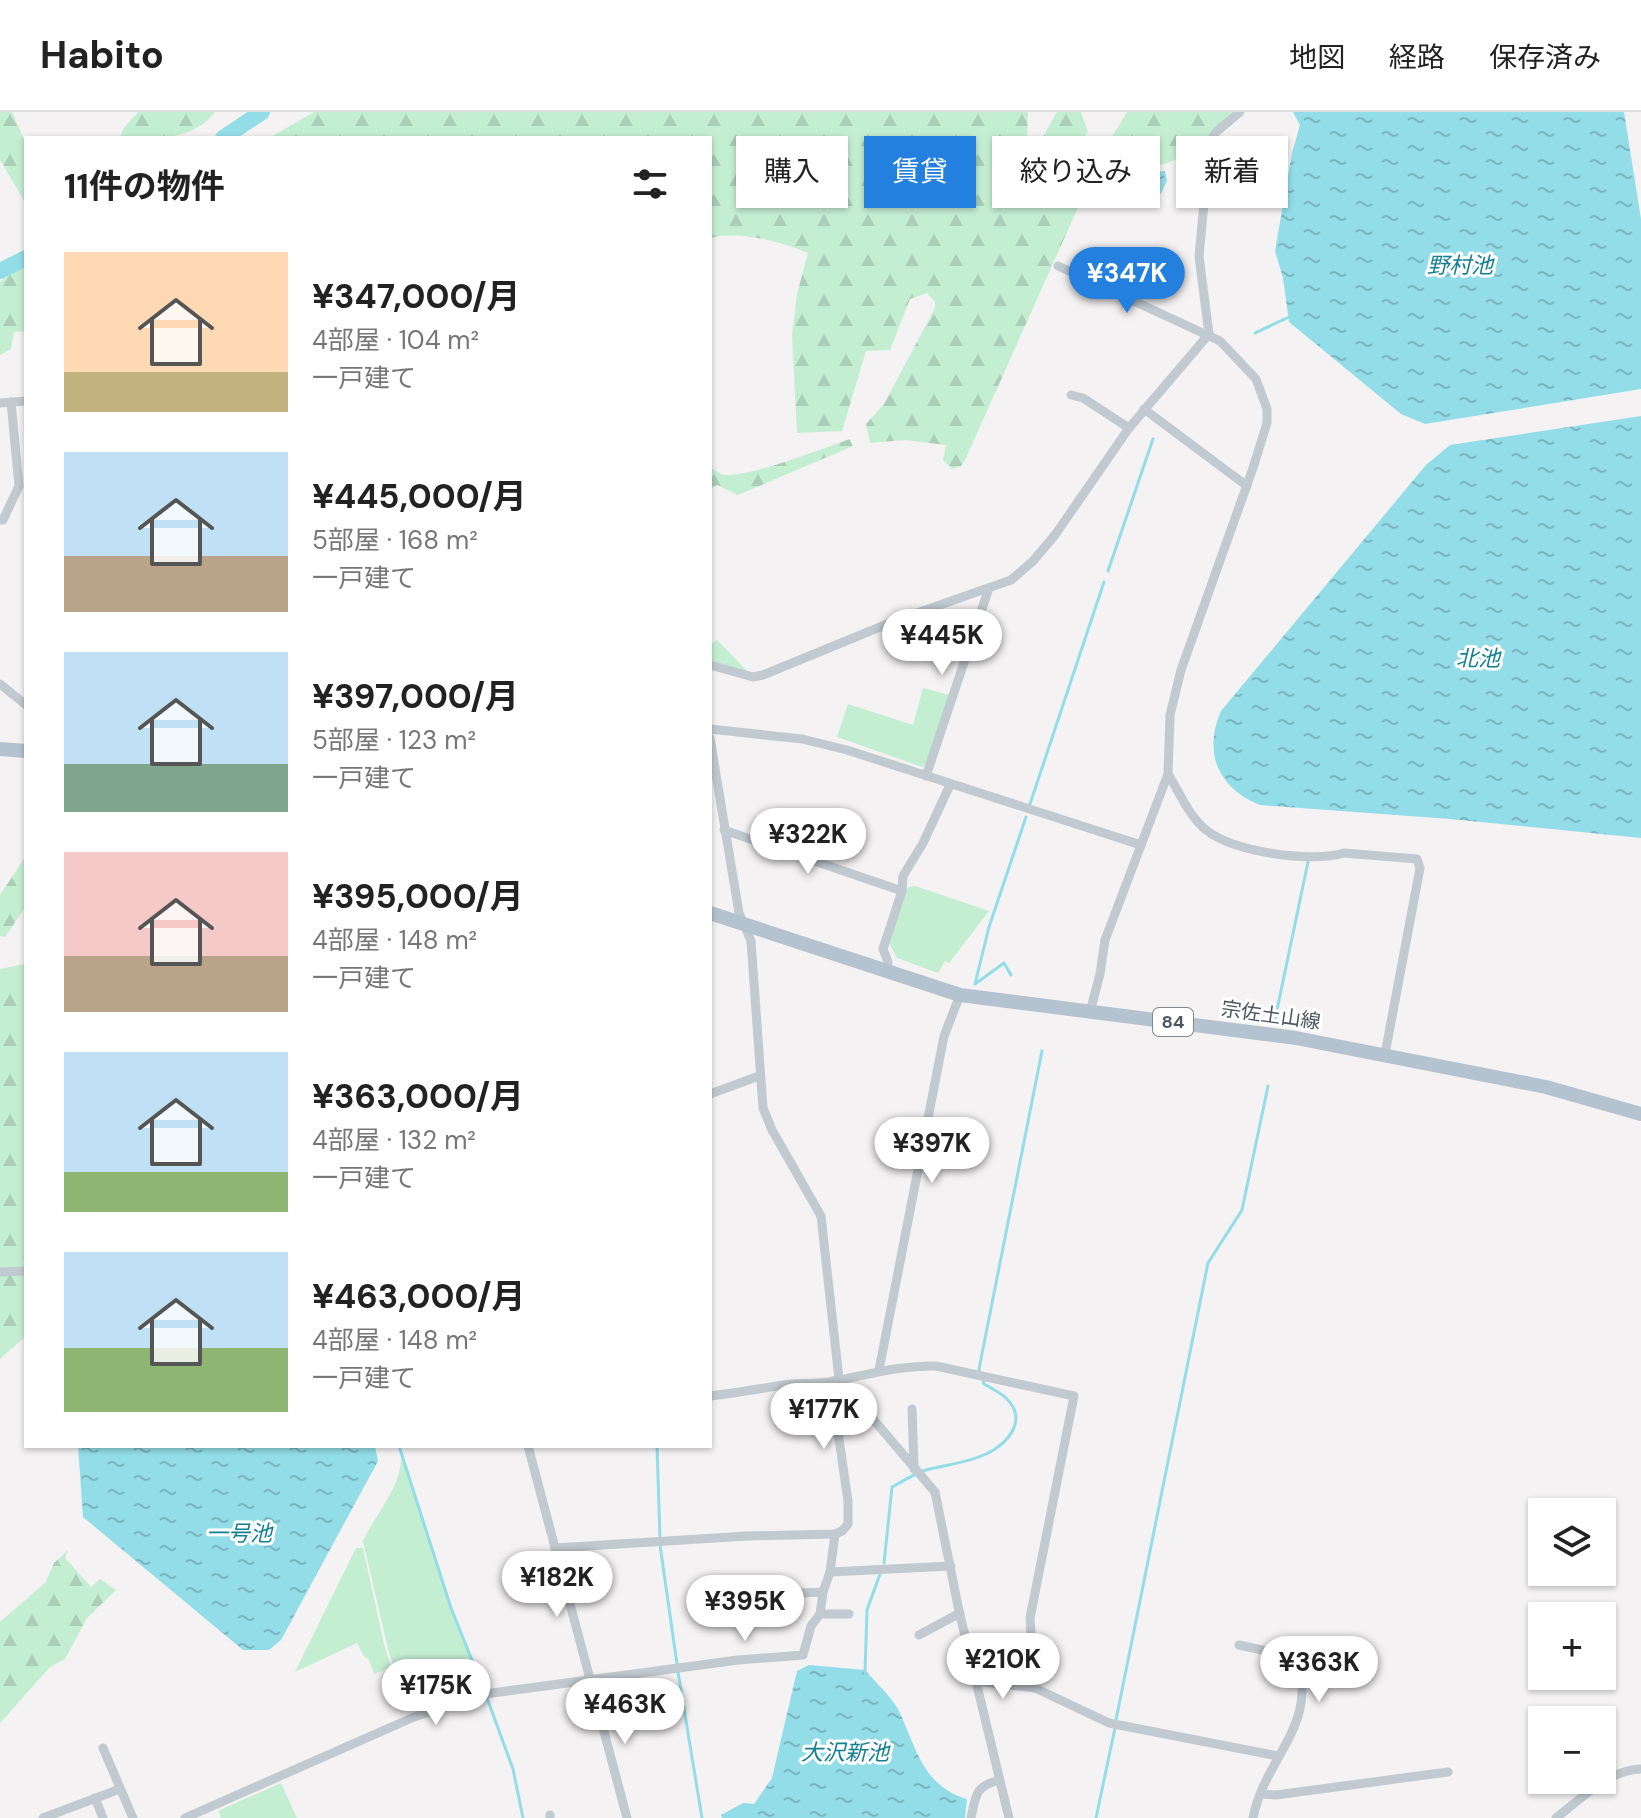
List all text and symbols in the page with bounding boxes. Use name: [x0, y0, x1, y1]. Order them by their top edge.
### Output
text: Habito: [40, 30, 164, 80]
text: 地図: [1289, 39, 1345, 76]
text: 経路: [1389, 39, 1445, 76]
text: 保存済み: [1489, 39, 1601, 76]
chip: 購入: [736, 136, 848, 208]
chip: 賃貸: [864, 136, 976, 208]
chip: 絞り込み: [992, 136, 1160, 208]
chip: 新着: [1176, 136, 1288, 208]
icon: filters: [628, 162, 672, 206]
text: 11件の物件: [64, 164, 225, 209]
pin: ¥347K: [1071, 247, 1183, 315]
water label: 野村池: [1427, 251, 1495, 280]
text: ¥347K: [1087, 256, 1167, 290]
text: ¥347,000/月: [312, 274, 521, 319]
icon: home: [128, 284, 224, 380]
text: 4部屋 · 104 m²: [312, 323, 479, 357]
text: 一戸建て: [312, 361, 416, 395]
text: ¥445,000/月: [312, 474, 527, 519]
icon: home: [128, 484, 224, 580]
text: 5部屋 · 168 m²: [312, 523, 478, 557]
text: 一戸建て: [312, 561, 416, 595]
pin: ¥445K: [886, 609, 998, 677]
text: ¥445K: [900, 618, 984, 652]
water label: 北池: [1456, 644, 1502, 673]
text: ¥397,000/月: [312, 674, 519, 719]
icon: home: [128, 684, 224, 780]
text: 5部屋 · 123 m²: [312, 723, 476, 757]
text: 一戸建て: [312, 761, 416, 795]
pin: ¥322K: [752, 808, 864, 876]
text: ¥322K: [768, 817, 848, 851]
text: ¥395,000/月: [312, 874, 524, 919]
icon: home: [128, 884, 224, 980]
text: 4部屋 · 148 m²: [312, 923, 477, 957]
text: 一戸建て: [312, 961, 416, 995]
street label: 宗佐土山線: [1220, 995, 1322, 1035]
road number: 84: [1153, 1008, 1193, 1036]
text: ¥363,000/月: [312, 1074, 524, 1119]
icon: home: [128, 1084, 224, 1180]
pin: ¥397K: [876, 1117, 988, 1185]
text: 4部屋 · 132 m²: [312, 1123, 476, 1157]
text: ¥397K: [892, 1126, 972, 1160]
text: 一戸建て: [312, 1161, 416, 1195]
text: ¥463,000/月: [312, 1274, 526, 1319]
icon: home: [128, 1284, 224, 1380]
text: 4部屋 · 148 m²: [312, 1323, 477, 1357]
text: 一戸建て: [312, 1361, 416, 1395]
pin: ¥177K: [768, 1383, 880, 1451]
text: ¥177K: [788, 1392, 860, 1426]
map controls: [1528, 1498, 1616, 1794]
button: layers: [1528, 1498, 1616, 1586]
water label: 一号池: [206, 1519, 274, 1548]
pin: ¥182K: [501, 1551, 613, 1619]
text: ¥182K: [520, 1560, 594, 1594]
pin: ¥395K: [689, 1575, 801, 1643]
text: ¥395K: [704, 1584, 786, 1618]
button: +: [1528, 1602, 1616, 1690]
pin: ¥210K: [947, 1633, 1059, 1701]
pin: ¥363K: [1263, 1636, 1375, 1704]
text: ¥210K: [965, 1642, 1041, 1676]
text: ¥363K: [1278, 1645, 1360, 1679]
pin: ¥175K: [380, 1659, 492, 1727]
text: ¥175K: [400, 1668, 472, 1702]
pin: ¥463K: [569, 1678, 681, 1746]
text: ¥463K: [584, 1687, 666, 1721]
button: −: [1528, 1706, 1616, 1794]
water label: 大沢新池: [801, 1738, 891, 1767]

